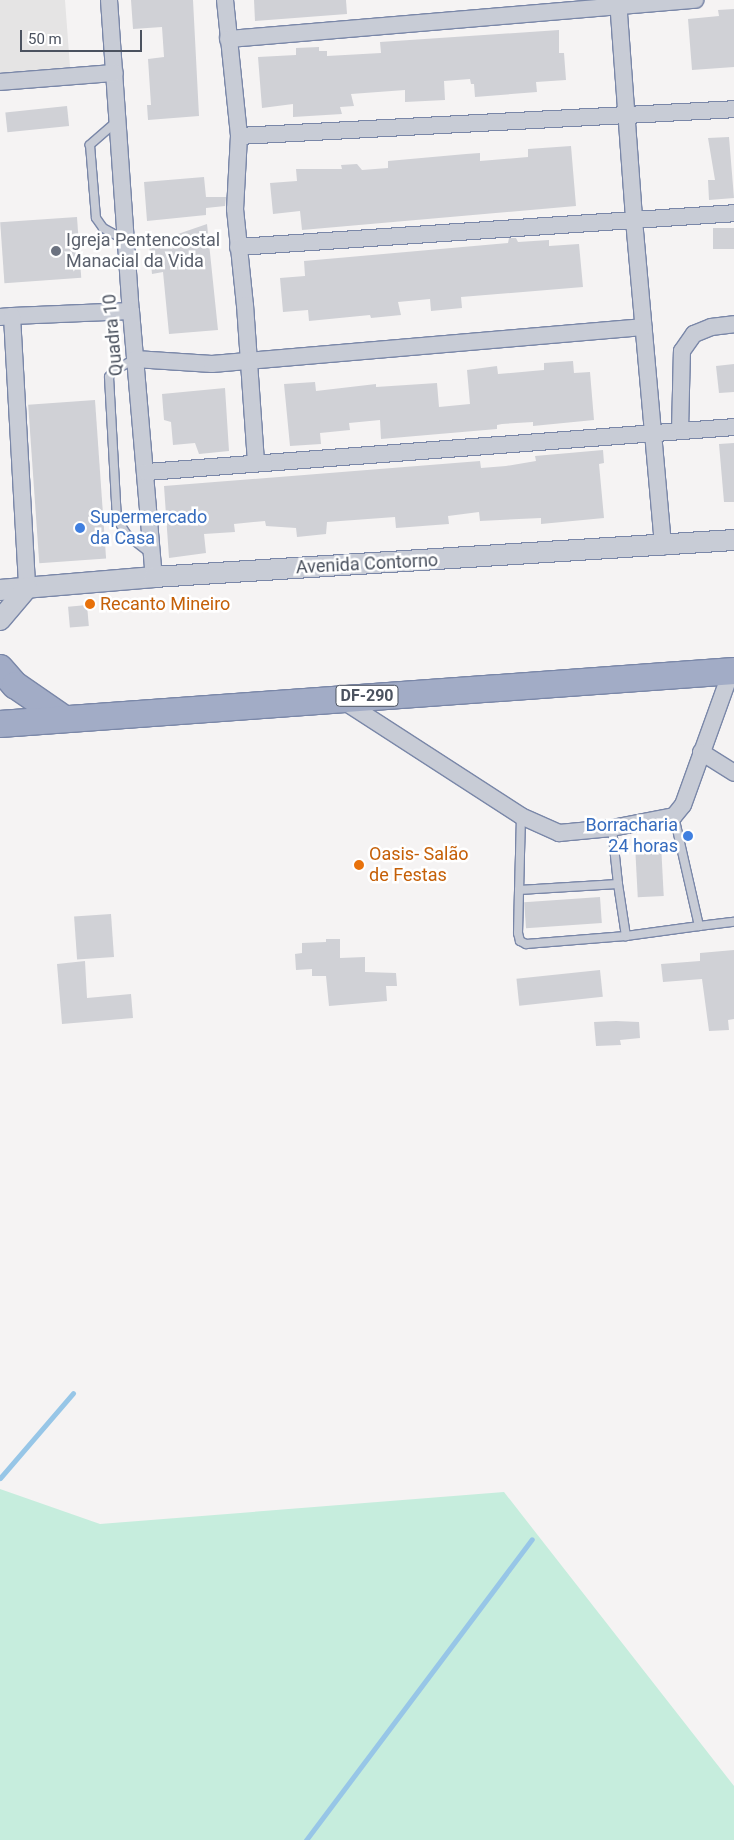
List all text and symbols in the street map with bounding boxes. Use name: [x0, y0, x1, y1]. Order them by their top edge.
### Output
scale bar: [22, 20, 145, 52]
text: 50 m: [28, 30, 62, 48]
place label: Igreja Pentencostal Manacial da Vida: [66, 230, 220, 272]
marker: Igreja Pentencostal Manacial da Vida: [50, 245, 62, 257]
street label: Quadra 10: [99, 293, 127, 377]
place label: Supermercado da Casa: [90, 507, 207, 550]
marker: Supermercado da Casa: [74, 522, 86, 534]
street label: Avenida Contorno: [295, 549, 439, 579]
place label: Recanto Mineiro: [100, 593, 230, 615]
marker: Recanto Mineiro: [84, 598, 96, 610]
road number: DF-290: [334, 682, 400, 709]
place label: Borracharia 24 horas: [585, 815, 678, 858]
marker: Borracharia 24 horas: [682, 830, 694, 842]
place label: Oasis- Salão de Festas: [369, 844, 468, 886]
marker: Oasis- Salão de Festas: [353, 859, 365, 871]

